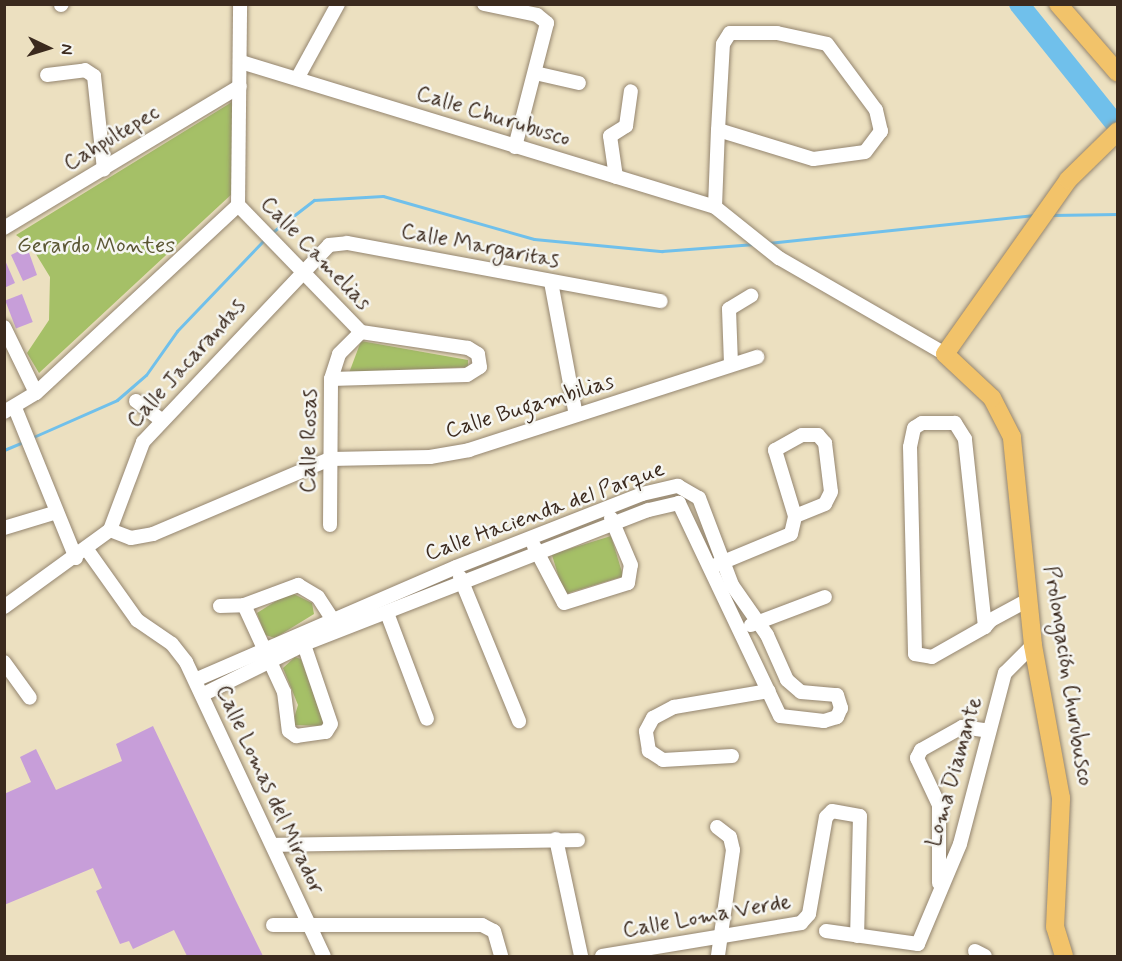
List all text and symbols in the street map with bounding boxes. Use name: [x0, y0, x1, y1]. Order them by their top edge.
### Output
north arrow: [18, 18, 78, 78]
text: N: [56, 43, 77, 55]
street label: Calle Churubusco: [413, 81, 573, 153]
street label: Cahpultepec: [59, 100, 165, 178]
street label: Calle Camelias: [255, 193, 375, 315]
street label: Calle Margaritas: [401, 219, 559, 275]
park label: Gerardo Montes: [21, 234, 171, 260]
street label: Calle Jacarandas: [123, 295, 251, 433]
street label: Calle Bugambilias: [444, 369, 616, 445]
street label: Calle Rosas: [296, 388, 324, 494]
street label: Calle Hacienda del Parque: [426, 458, 664, 566]
street label: Prolongación Churubusco: [1036, 562, 1098, 790]
street label: Calle Lomas del Mirador: [209, 681, 329, 899]
street label: Loma Diamante: [920, 689, 990, 855]
street label: Calle Loma Verde: [622, 889, 792, 945]

